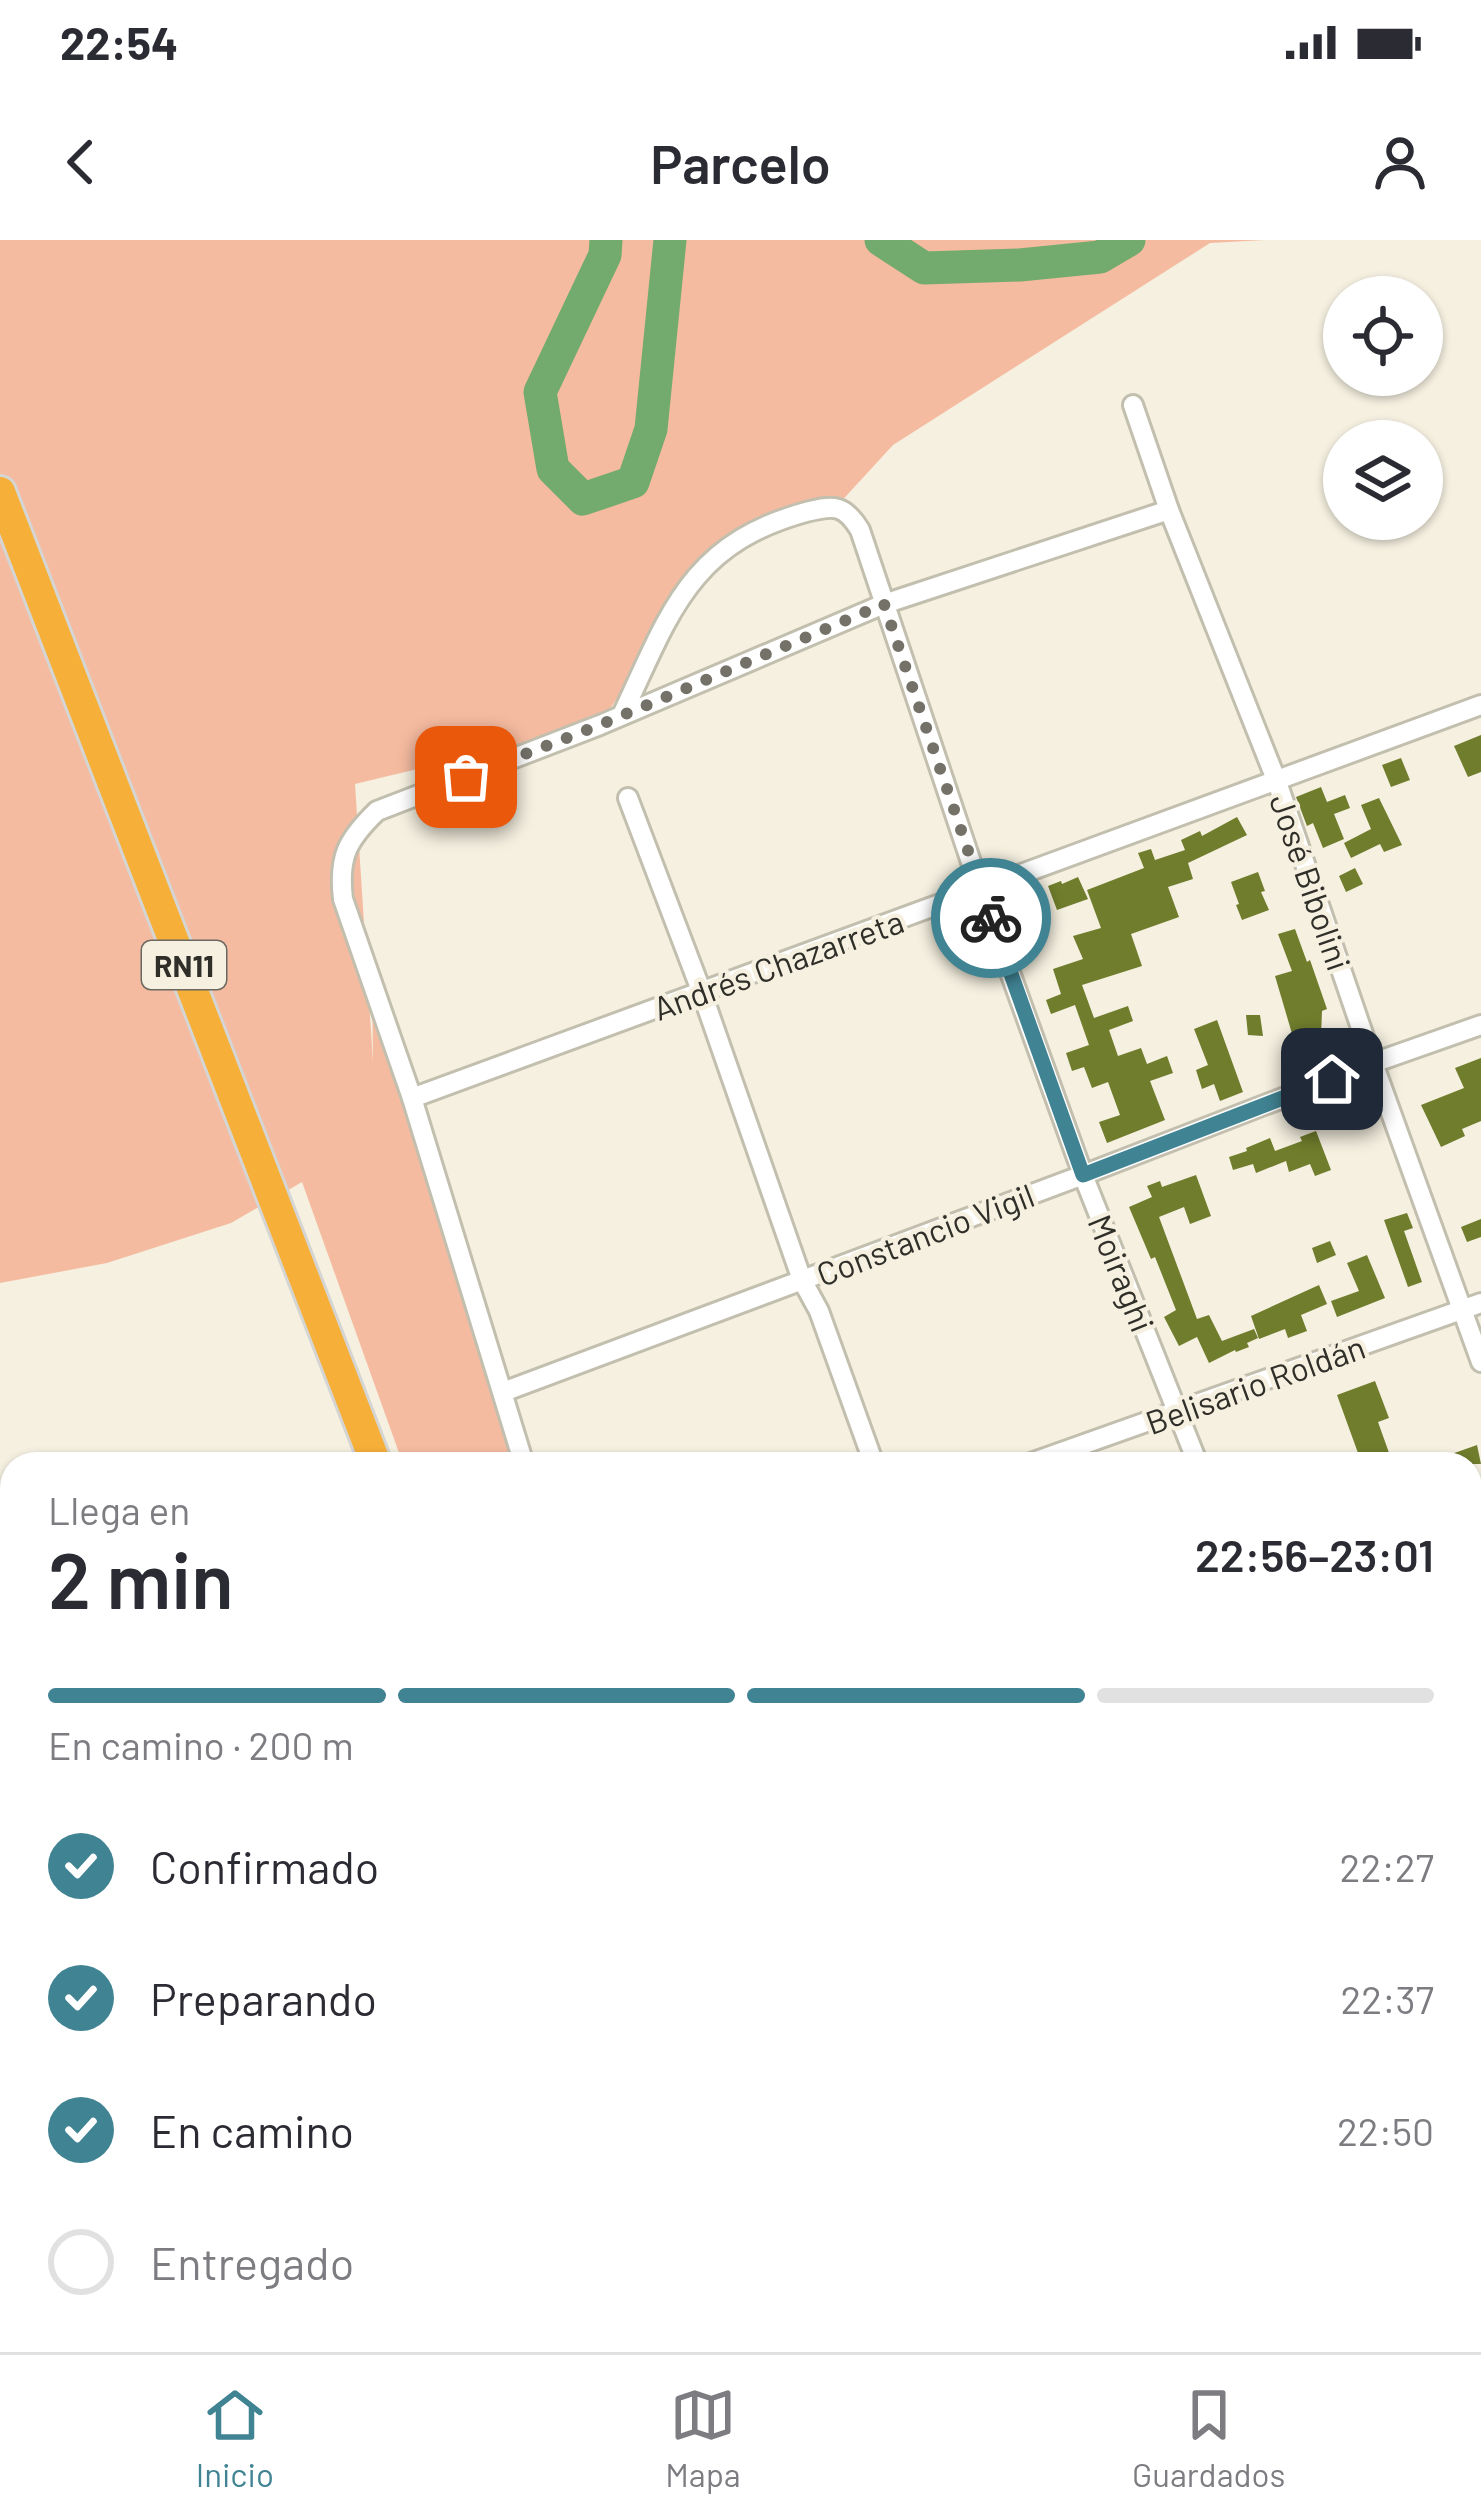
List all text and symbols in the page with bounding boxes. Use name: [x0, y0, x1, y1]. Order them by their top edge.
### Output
text: 22:54: [60, 15, 178, 69]
icon: back: [48, 129, 114, 195]
icon: person: [1367, 129, 1433, 195]
text: Parcelo: [650, 130, 831, 195]
map controls: [1323, 276, 1443, 540]
button: locate: [1323, 276, 1443, 396]
button: layers: [1323, 420, 1443, 540]
pin: [415, 726, 517, 828]
icon: bag: [433, 744, 499, 810]
street label: José Bibolini: [1262, 788, 1360, 976]
courier: [931, 858, 1051, 978]
icon: bike: [958, 885, 1024, 951]
street label: Andrés Chazarreta: [647, 900, 909, 1028]
road number: RN11: [142, 941, 226, 989]
pin: [1281, 1028, 1383, 1130]
icon: home: [1299, 1046, 1365, 1112]
street label: Constancio Vigil: [811, 1174, 1039, 1294]
street label: Moiraghi: [1080, 1209, 1164, 1337]
street label: Belisario Roldán: [1140, 1326, 1370, 1442]
text: Llega en: [48, 1486, 190, 1533]
text: 22:56–23:01: [1195, 1527, 1434, 1581]
text: 2 min: [48, 1531, 234, 1625]
text: En camino · 200 m: [48, 1721, 354, 1768]
icon: check: [48, 1833, 114, 1899]
text: Confirmado: [150, 1839, 379, 1893]
text: 22:27: [1340, 1843, 1434, 1890]
icon: check: [48, 1965, 114, 2031]
text: Preparando: [150, 1971, 377, 2025]
text: 22:37: [1340, 1975, 1434, 2022]
icon: check: [48, 2097, 114, 2163]
text: En camino: [150, 2103, 354, 2157]
text: 22:50: [1337, 2107, 1434, 2154]
text: Entregado: [150, 2235, 354, 2289]
tab: Inicio: [196, 2382, 274, 2494]
tab: Mapa: [665, 2382, 741, 2494]
tab: Guardados: [1132, 2382, 1285, 2494]

